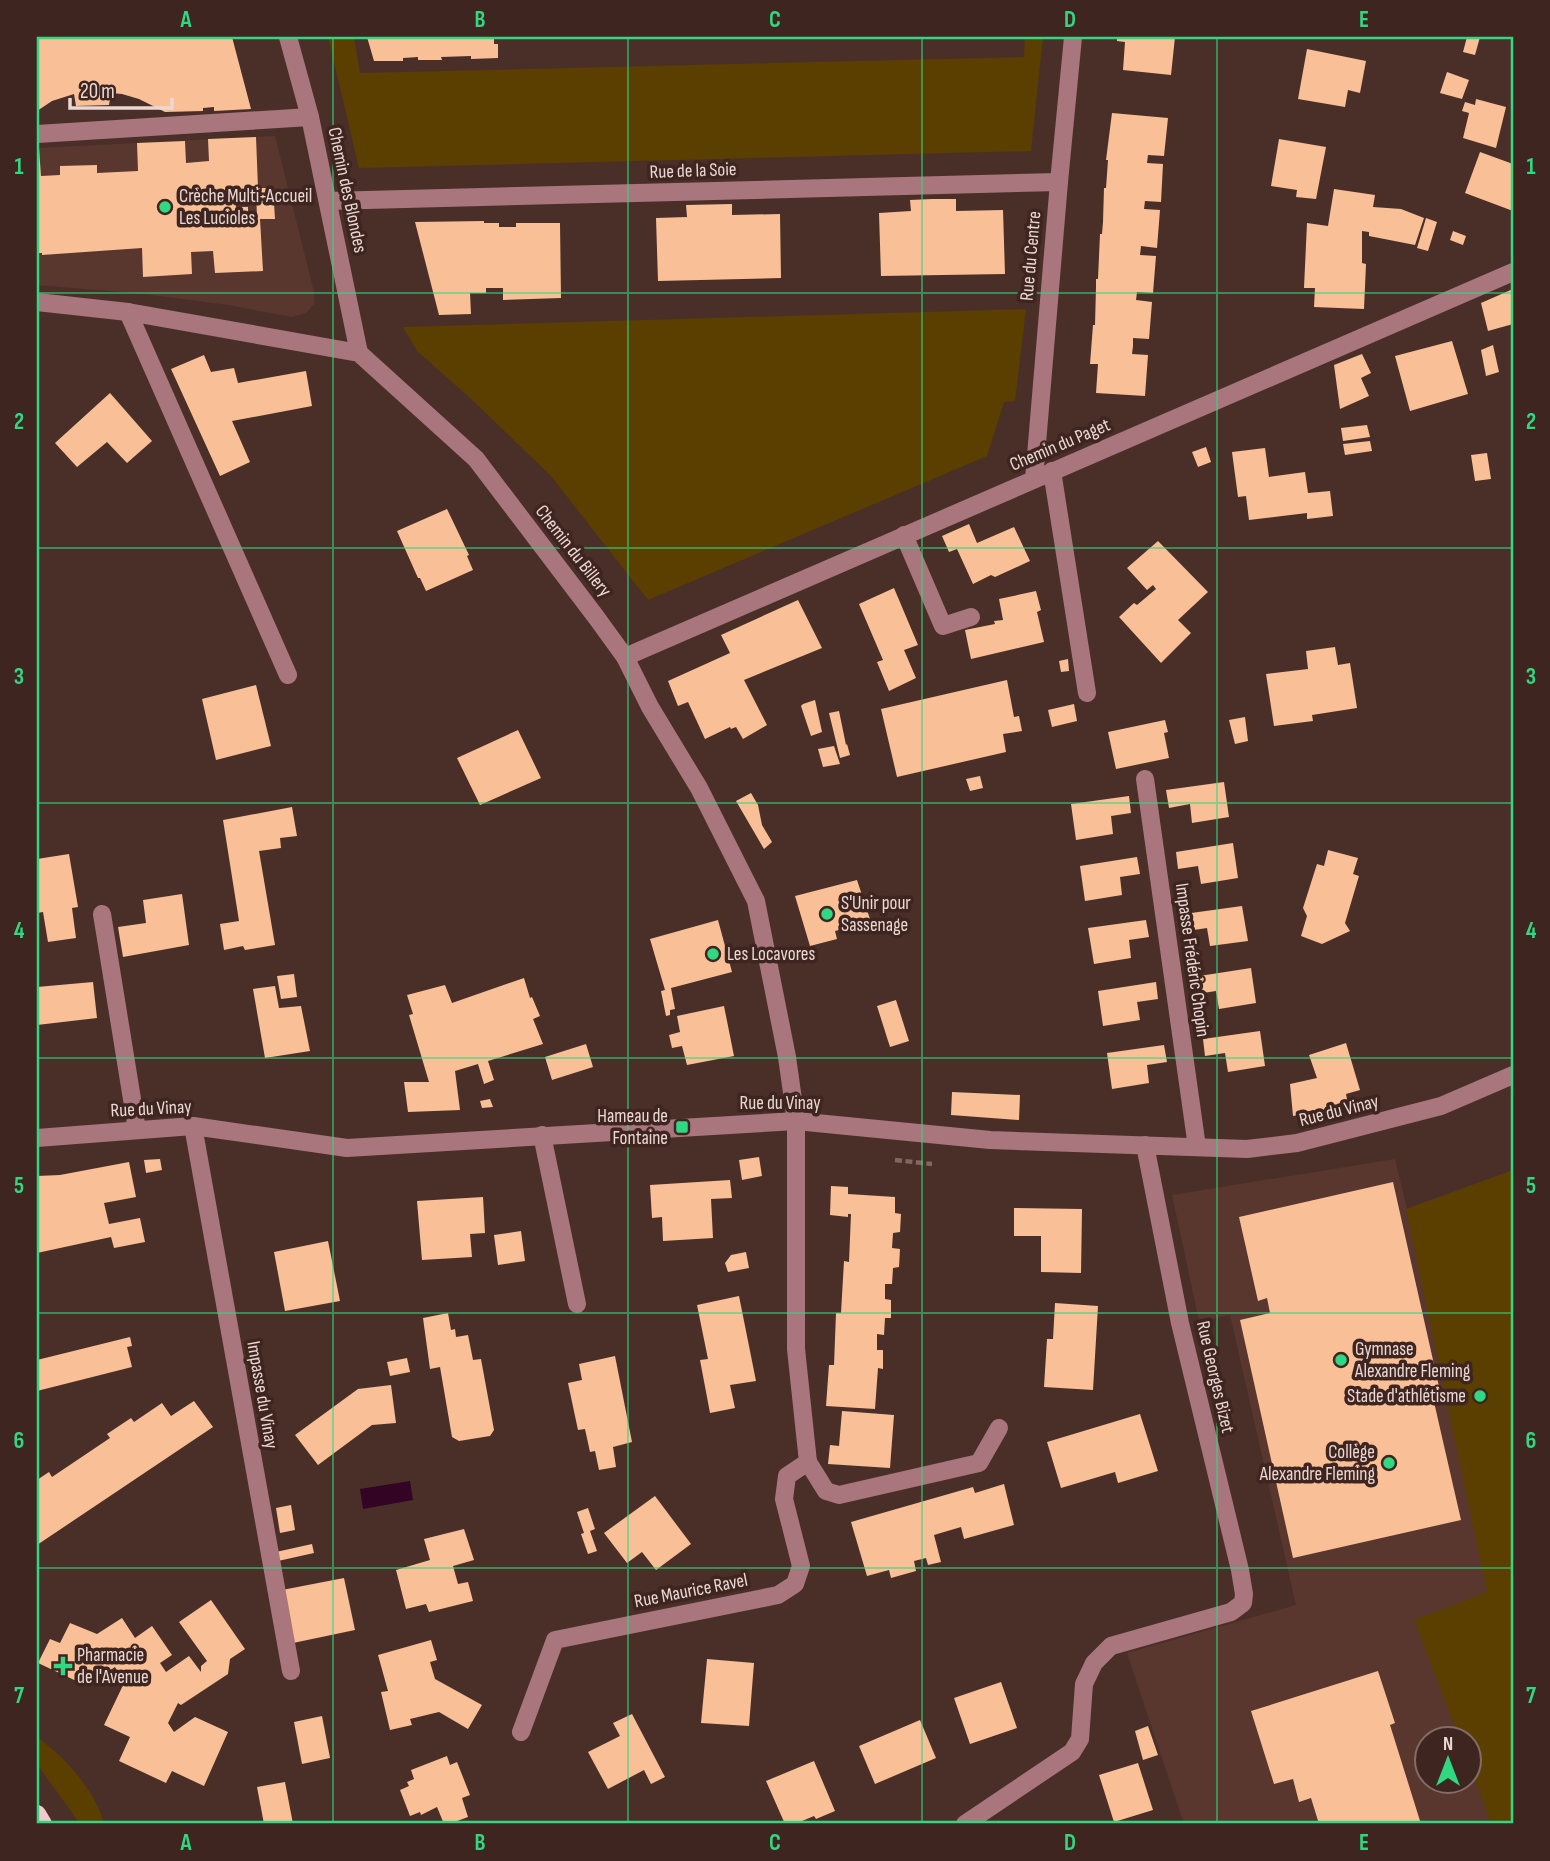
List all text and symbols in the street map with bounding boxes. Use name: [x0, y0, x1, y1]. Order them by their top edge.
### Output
text: A: [180, 6, 193, 34]
text: B: [475, 6, 486, 34]
text: C: [769, 6, 781, 34]
text: D: [1064, 6, 1076, 34]
text: E: [1359, 6, 1369, 34]
scale bar: [70, 66, 172, 110]
text: 20 m: [80, 79, 115, 104]
street label: Chemin des Blondes: [322, 125, 372, 255]
text: 1: [14, 153, 24, 181]
text: 1: [1526, 153, 1536, 181]
street label: Rue de la Soie: [649, 158, 737, 184]
place label: Crèche Multi-Accueil Les Lucioles: [179, 185, 312, 230]
marker: Crèche Multi-Accueil Les Lucioles: [157, 199, 173, 215]
street label: Rue du Centre: [1016, 210, 1046, 302]
text: 2: [14, 408, 24, 436]
text: 2: [1526, 408, 1536, 436]
street label: Chemin du Paget: [1006, 413, 1114, 476]
street label: Chemin du Billery: [530, 500, 616, 602]
text: 3: [14, 663, 24, 691]
text: 3: [1526, 663, 1536, 691]
street label: Impasse Frédéric Chopin: [1170, 882, 1214, 1038]
place label: S'Unir pour Sassenage: [841, 892, 911, 937]
marker: S'Unir pour Sassenage: [819, 906, 835, 922]
text: 4: [14, 917, 25, 945]
text: 4: [1526, 917, 1537, 945]
place label: Les Locavores: [727, 943, 815, 966]
marker: Les Locavores: [705, 946, 721, 962]
street label: Rue du Vinay: [1297, 1090, 1382, 1132]
street label: Rue du Vinay: [740, 1092, 821, 1115]
street label: Rue du Vinay: [110, 1095, 193, 1123]
place label: Hameau de Fontaine: [597, 1105, 668, 1150]
marker: Hameau de Fontaine: [674, 1119, 690, 1135]
text: 5: [14, 1172, 24, 1200]
text: 5: [1526, 1172, 1536, 1200]
street label: Rue Georges Bizet: [1191, 1319, 1239, 1435]
place label: Gymnase Alexandre Fleming: [1354, 1338, 1471, 1383]
street label: Impasse du Vinay: [241, 1339, 283, 1451]
marker: Gymnase Alexandre Fleming: [1333, 1352, 1349, 1368]
place label: Stade d'athlétisme: [1347, 1385, 1466, 1408]
marker: Stade d'athlétisme: [1472, 1388, 1488, 1404]
text: 6: [14, 1427, 24, 1455]
text: 6: [1526, 1427, 1536, 1455]
place label: Collège Alexandre Fleming: [1259, 1441, 1375, 1486]
marker: Collège Alexandre Fleming: [1381, 1455, 1397, 1471]
street label: Rue Maurice Ravel: [632, 1569, 750, 1613]
place label: Pharmacie de l'Avenue: [77, 1644, 149, 1689]
marker: Pharmacie de l'Avenue: [55, 1658, 71, 1674]
text: 7: [14, 1682, 24, 1710]
text: 7: [1526, 1682, 1536, 1710]
north arrow: [1414, 1724, 1484, 1794]
text: N: [1443, 1733, 1453, 1756]
text: A: [180, 1829, 193, 1857]
text: B: [475, 1829, 486, 1857]
text: C: [769, 1829, 781, 1857]
text: D: [1064, 1829, 1076, 1857]
text: E: [1359, 1829, 1369, 1857]

